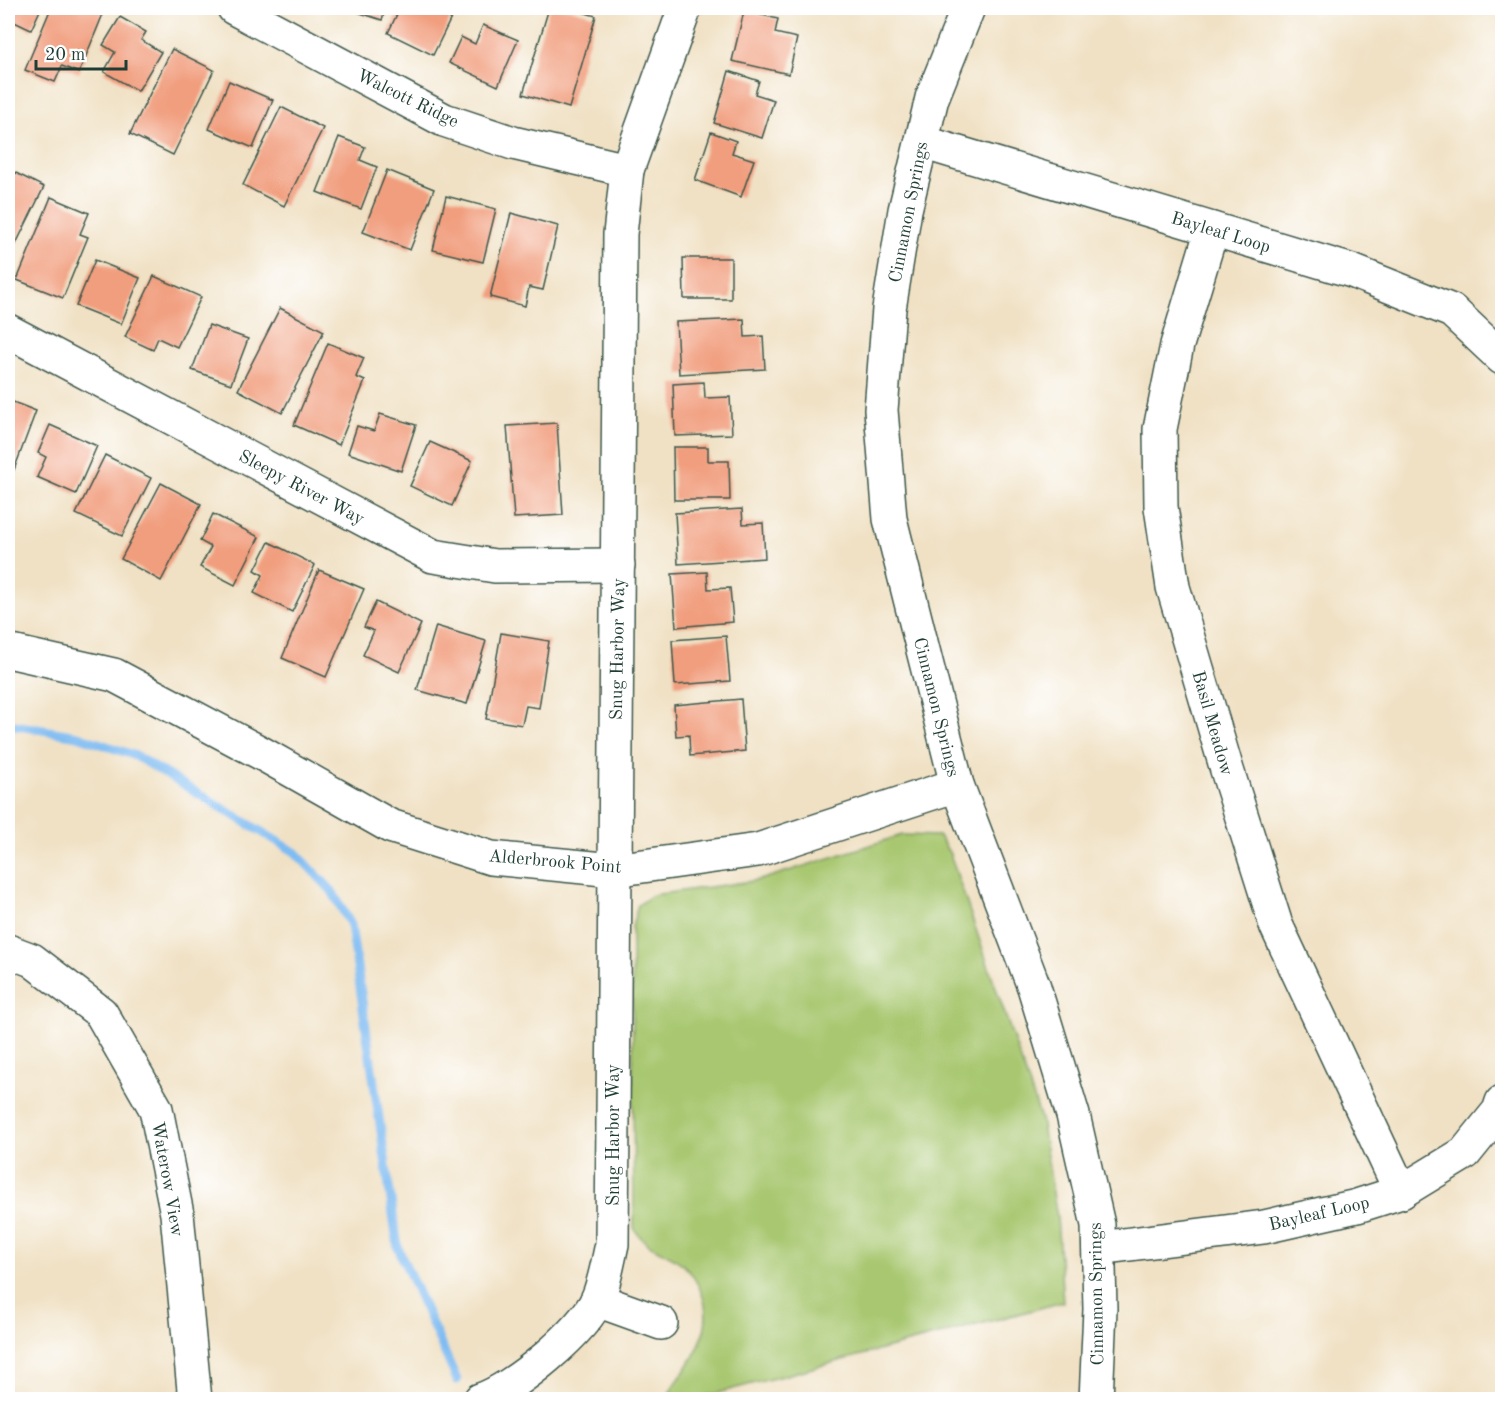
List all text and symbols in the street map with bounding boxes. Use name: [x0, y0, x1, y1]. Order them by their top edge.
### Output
scale bar: [36, 33, 126, 71]
text: 20 m: [45, 46, 85, 64]
street label: Walcott Ridge: [354, 66, 461, 131]
street label: Cinnamon Springs: [886, 140, 932, 284]
street label: Bayleaf Loop: [1169, 209, 1273, 257]
street label: Sleepy River Way: [236, 447, 368, 529]
street label: Snug Harbor Way: [608, 577, 628, 720]
street label: Cinnamon Springs: [910, 636, 962, 779]
street label: Basil Meadow: [1188, 669, 1236, 778]
street label: Alderbrook Point: [488, 847, 622, 877]
street label: Snug Harbor Way: [605, 1063, 623, 1206]
street label: Waterow View: [148, 1120, 186, 1238]
street label: Bayleaf Loop: [1267, 1194, 1371, 1234]
street label: Cinnamon Springs: [1087, 1222, 1107, 1366]

